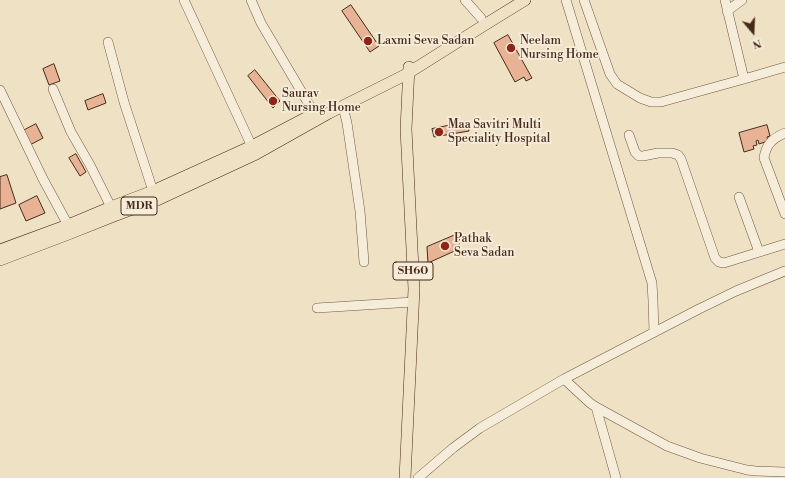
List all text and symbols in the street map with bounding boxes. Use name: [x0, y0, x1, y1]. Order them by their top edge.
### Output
north arrow: [733, 12, 773, 52]
place label: Laxmi Seva Sadan: [377, 34, 474, 48]
place label: Neelam Nursing Home: [520, 34, 599, 62]
marker: Laxmi Seva Sadan: [362, 35, 374, 47]
text: N: [751, 35, 763, 51]
marker: Neelam Nursing Home: [505, 42, 517, 54]
place label: Saurav Nursing Home: [282, 87, 361, 115]
marker: Saurav Nursing Home: [267, 95, 279, 107]
place label: Maa Savitri Multi Speciality Hospital: [448, 118, 550, 146]
marker: Maa Savitri Multi Speciality Hospital: [433, 126, 445, 138]
road number: MDR: [121, 197, 157, 215]
place label: Pathak Seva Sadan: [454, 232, 514, 260]
marker: Pathak Seva Sadan: [439, 240, 451, 252]
road number: SH60: [393, 262, 433, 280]

